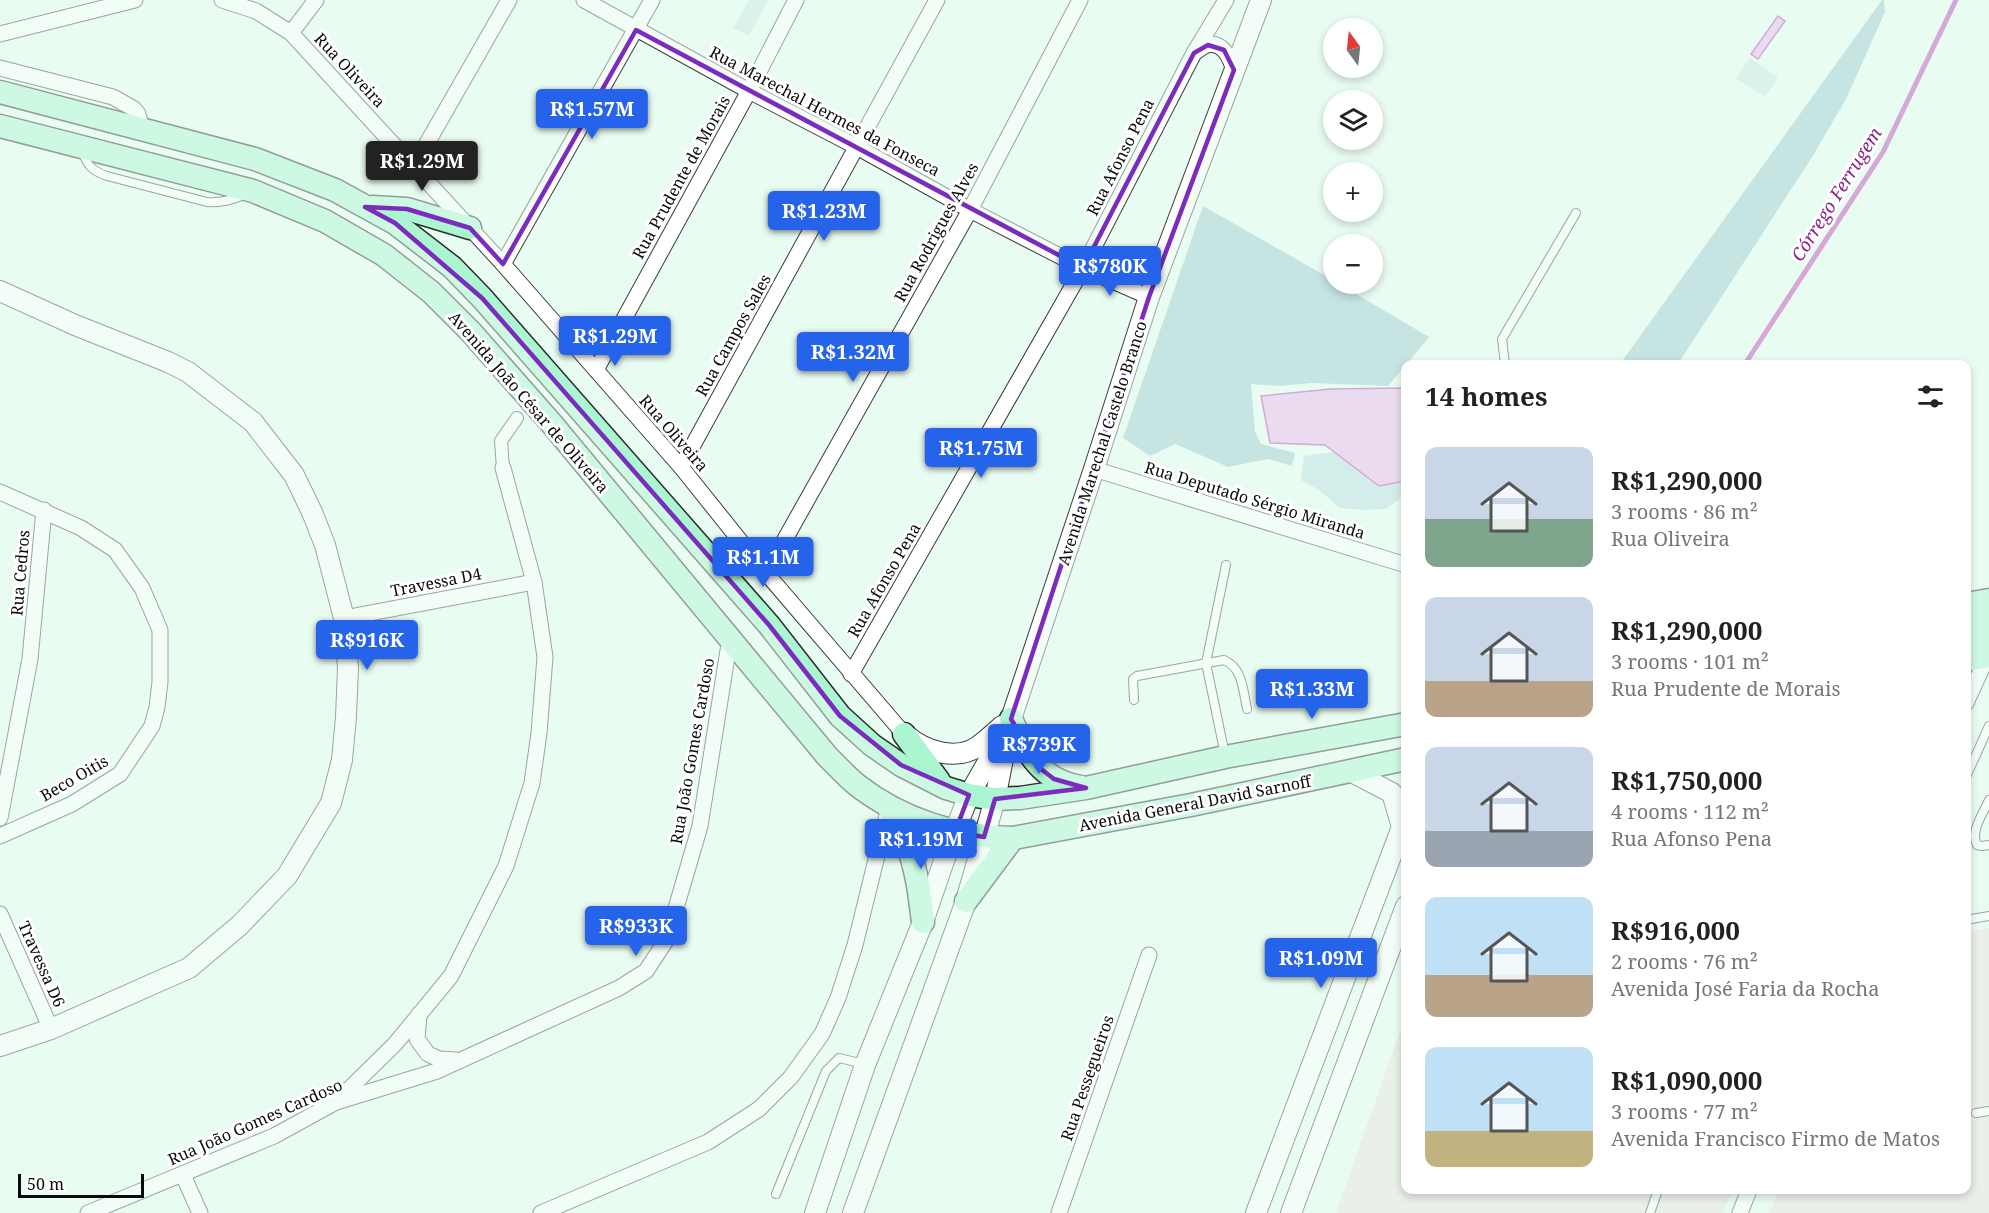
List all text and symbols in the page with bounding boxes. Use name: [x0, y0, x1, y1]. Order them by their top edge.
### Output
north arrow: [1323, 18, 1383, 78]
map controls: [1323, 18, 1383, 294]
street label: Rua Oliveira: [310, 28, 390, 112]
street label: Rua Marechal Hermes da Fonseca: [706, 41, 944, 181]
pin: R$1.57M: [537, 89, 647, 140]
button: layers: [1323, 90, 1383, 150]
street label: Rua Prudente de Morais: [627, 91, 735, 263]
text: R$1.57M: [550, 95, 634, 122]
street label: Rua Afonso Pena: [1081, 95, 1159, 219]
water label: Córrego Ferrugem: [1785, 123, 1887, 265]
pin: R$1.29M: [367, 141, 477, 192]
text: R$1.29M: [380, 147, 464, 174]
street label: Rua Rodrigues Alves: [889, 158, 983, 306]
button: +: [1323, 162, 1383, 222]
pin: R$1.23M: [769, 191, 879, 242]
text: R$1.23M: [782, 197, 866, 224]
button: −: [1323, 234, 1383, 294]
pin: R$780K: [1061, 246, 1159, 297]
text: R$780K: [1073, 252, 1147, 279]
street label: Rua Campos Sales: [690, 270, 776, 400]
street label: Avenida João César de Oliveira: [444, 307, 614, 497]
pin: R$1.29M: [560, 316, 670, 367]
street label: Avenida Marechal Castelo Branco: [1052, 318, 1152, 568]
text: R$1.29M: [573, 322, 657, 349]
pin: R$1.32M: [798, 332, 908, 383]
text: R$1.32M: [811, 338, 895, 365]
text: 14 homes: [1425, 378, 1547, 414]
icon: filters: [1914, 380, 1947, 413]
street label: Rua Oliveira: [635, 390, 713, 476]
pin: R$1.75M: [926, 428, 1036, 479]
text: R$1.75M: [939, 434, 1023, 461]
street label: Rua Deputado Sérgio Miranda: [1142, 456, 1368, 544]
text: R$1,290,000: [1611, 462, 1762, 498]
icon: home: [1473, 471, 1545, 543]
text: 3 rooms · 86 m²: [1611, 498, 1758, 525]
street label: Rua Afonso Pena: [842, 519, 926, 641]
text: Rua Oliveira: [1611, 525, 1730, 552]
street label: Rua Cedros: [5, 529, 35, 617]
pin: R$1.1M: [714, 537, 812, 588]
text: R$1.1M: [726, 543, 800, 570]
street label: Travessa D4: [389, 562, 483, 602]
text: R$1,290,000: [1611, 612, 1762, 648]
pin: R$916K: [318, 620, 416, 671]
icon: home: [1473, 621, 1545, 693]
text: R$916K: [330, 626, 404, 653]
text: 3 rooms · 101 m²: [1611, 648, 1769, 675]
street label: Rua João Gomes Cardoso: [665, 656, 719, 846]
pin: R$1.33M: [1257, 669, 1367, 720]
text: R$1.33M: [1270, 675, 1354, 702]
text: Rua Prudente de Morais: [1611, 675, 1840, 702]
pin: R$739K: [990, 724, 1088, 775]
text: R$739K: [1002, 730, 1076, 757]
street label: Beco Oitis: [36, 750, 112, 806]
text: R$1,750,000: [1611, 762, 1762, 798]
street label: Avenida General David Sarnoff: [1077, 769, 1315, 836]
icon: home: [1473, 771, 1545, 843]
text: 4 rooms · 112 m²: [1611, 798, 1769, 825]
pin: R$1.19M: [866, 819, 976, 870]
text: R$1.19M: [879, 825, 963, 852]
text: Rua Afonso Pena: [1611, 825, 1772, 852]
pin: R$933K: [587, 906, 685, 957]
text: R$933K: [599, 912, 673, 939]
text: R$916,000: [1611, 912, 1740, 948]
street label: Travessa D6: [13, 917, 71, 1011]
icon: home: [1473, 921, 1545, 993]
pin: R$1.09M: [1266, 938, 1376, 989]
text: R$1.09M: [1279, 944, 1363, 971]
text: 2 rooms · 76 m²: [1611, 948, 1758, 975]
text: Avenida José Faria da Rocha: [1611, 975, 1880, 1002]
street label: Rua Pessegueiros: [1055, 1012, 1119, 1144]
text: R$1,090,000: [1611, 1062, 1762, 1098]
icon: home: [1473, 1071, 1545, 1143]
street label: Rua João Gomes Cardoso: [164, 1074, 346, 1170]
text: 3 rooms · 77 m²: [1611, 1098, 1758, 1125]
text: Avenida Francisco Firmo de Matos: [1611, 1125, 1940, 1152]
scale bar: [18, 1171, 144, 1198]
text: 50 m: [27, 1173, 64, 1195]

